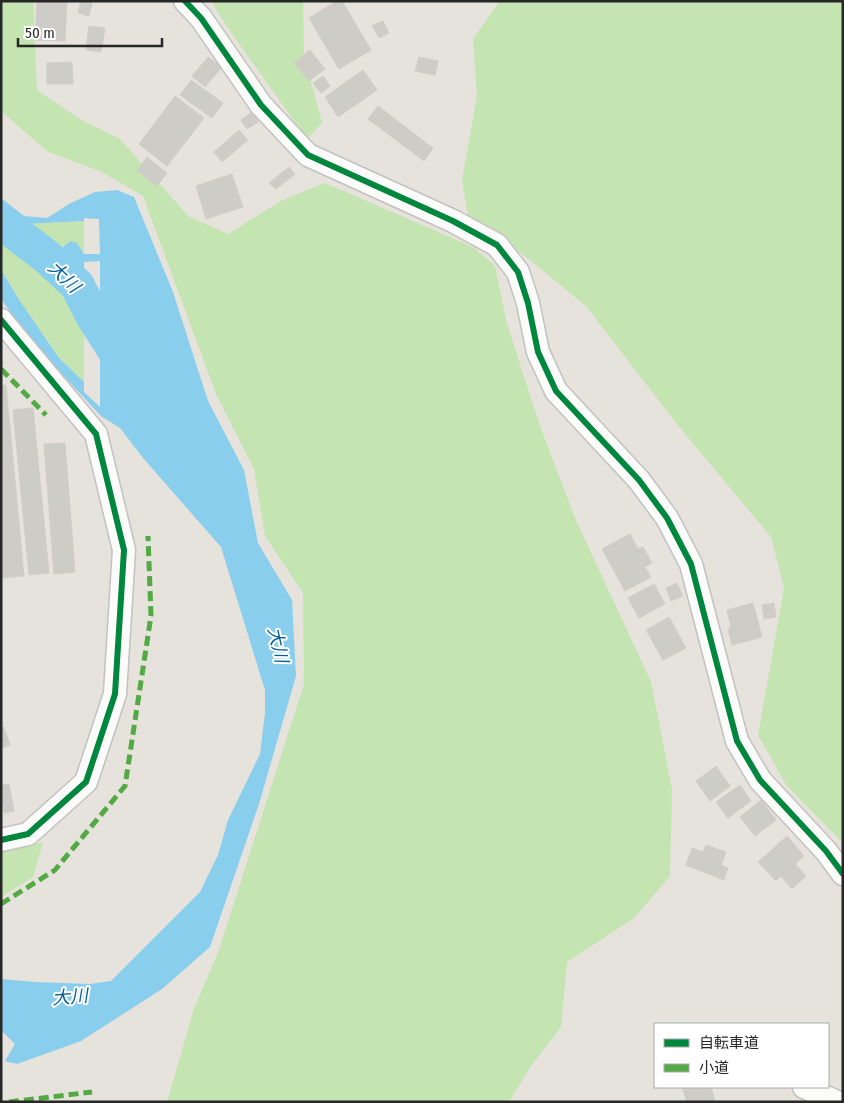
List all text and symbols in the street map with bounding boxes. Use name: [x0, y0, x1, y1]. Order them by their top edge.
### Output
scale bar: [18, 15, 161, 47]
text: 50 m: [25, 24, 55, 42]
water label: 大川: [43, 257, 86, 299]
water label: 大川: [263, 625, 293, 667]
water label: 大川: [51, 984, 91, 1010]
legend: [654, 1023, 829, 1088]
text: 自転車道: [699, 1034, 759, 1052]
text: 小道: [699, 1059, 729, 1077]

